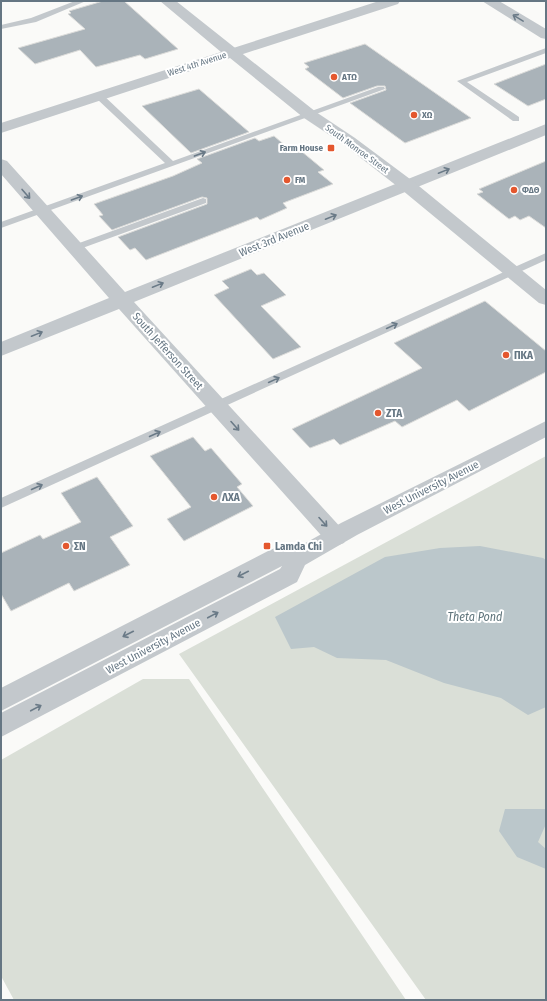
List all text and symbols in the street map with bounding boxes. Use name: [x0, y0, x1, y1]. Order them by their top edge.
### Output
one-way arrow: [513, 14, 524, 22]
street label: West 4th Avenue: [166, 50, 228, 78]
marker: ΑTΩ: [329, 72, 339, 82]
place label: ΑTΩ: [341, 72, 357, 82]
marker: XΩ: [409, 110, 419, 120]
place label: XΩ: [421, 110, 433, 120]
street label: South Monroe Street: [323, 123, 391, 175]
place label: Farm House: [280, 143, 323, 153]
marker: Farm House: [326, 143, 336, 153]
one-way arrow: [193, 150, 206, 157]
one-way arrow: [437, 167, 449, 175]
marker: FM: [282, 175, 292, 185]
place label: FM: [295, 175, 306, 185]
marker: ΦΔΘ: [509, 185, 519, 195]
place label: ΦΔΘ: [522, 185, 540, 195]
one-way arrow: [22, 189, 31, 199]
one-way arrow: [71, 193, 83, 201]
one-way arrow: [324, 212, 336, 220]
street label: West 3rd Avenue: [237, 219, 311, 259]
one-way arrow: [151, 281, 163, 289]
street label: South Jefferson Street: [130, 310, 206, 393]
one-way arrow: [385, 322, 397, 329]
one-way arrow: [31, 330, 43, 337]
place label: ΠΚΑ: [514, 349, 534, 362]
marker: ΠΚΑ: [501, 350, 511, 360]
one-way arrow: [267, 376, 279, 383]
place label: ΖΤΑ: [386, 407, 403, 420]
marker: ΖΤΑ: [373, 408, 383, 418]
one-way arrow: [231, 421, 240, 431]
one-way arrow: [149, 430, 161, 437]
street label: West University Avenue: [381, 458, 481, 517]
one-way arrow: [30, 483, 42, 490]
place label: ΛXA: [221, 491, 241, 504]
marker: ΛXA: [209, 492, 219, 502]
one-way arrow: [318, 517, 327, 527]
place label: ΣN: [74, 540, 86, 553]
place label: Lamda Chi: [275, 540, 322, 553]
marker: ΣN: [61, 541, 71, 551]
marker: Lamda Chi: [262, 541, 272, 551]
one-way arrow: [237, 571, 249, 579]
water label: Theta Pond: [448, 610, 503, 624]
one-way arrow: [207, 611, 219, 618]
street label: West University Avenue: [104, 616, 203, 677]
one-way arrow: [122, 631, 134, 639]
one-way arrow: [29, 703, 41, 711]

